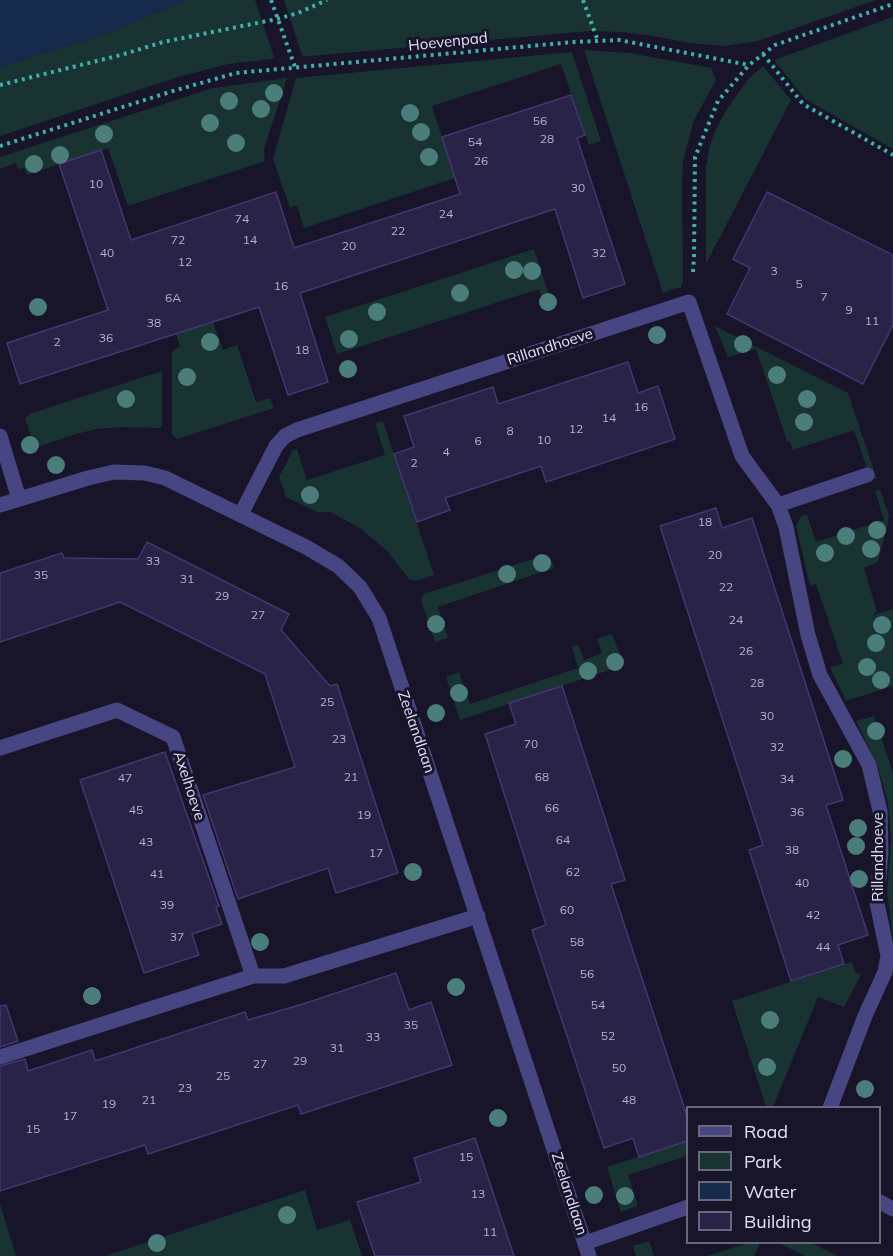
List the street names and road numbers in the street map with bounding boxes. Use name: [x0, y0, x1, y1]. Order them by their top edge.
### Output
street label: Hoevenpad: [407, 29, 489, 55]
street label: Rillandhoeve: [505, 325, 595, 369]
street label: Zeelandlaan: [394, 689, 438, 775]
street label: Axelhoeve: [169, 749, 209, 823]
street label: Rillandhoeve: [869, 812, 887, 902]
street label: Zeelandlaan: [547, 1150, 591, 1238]

